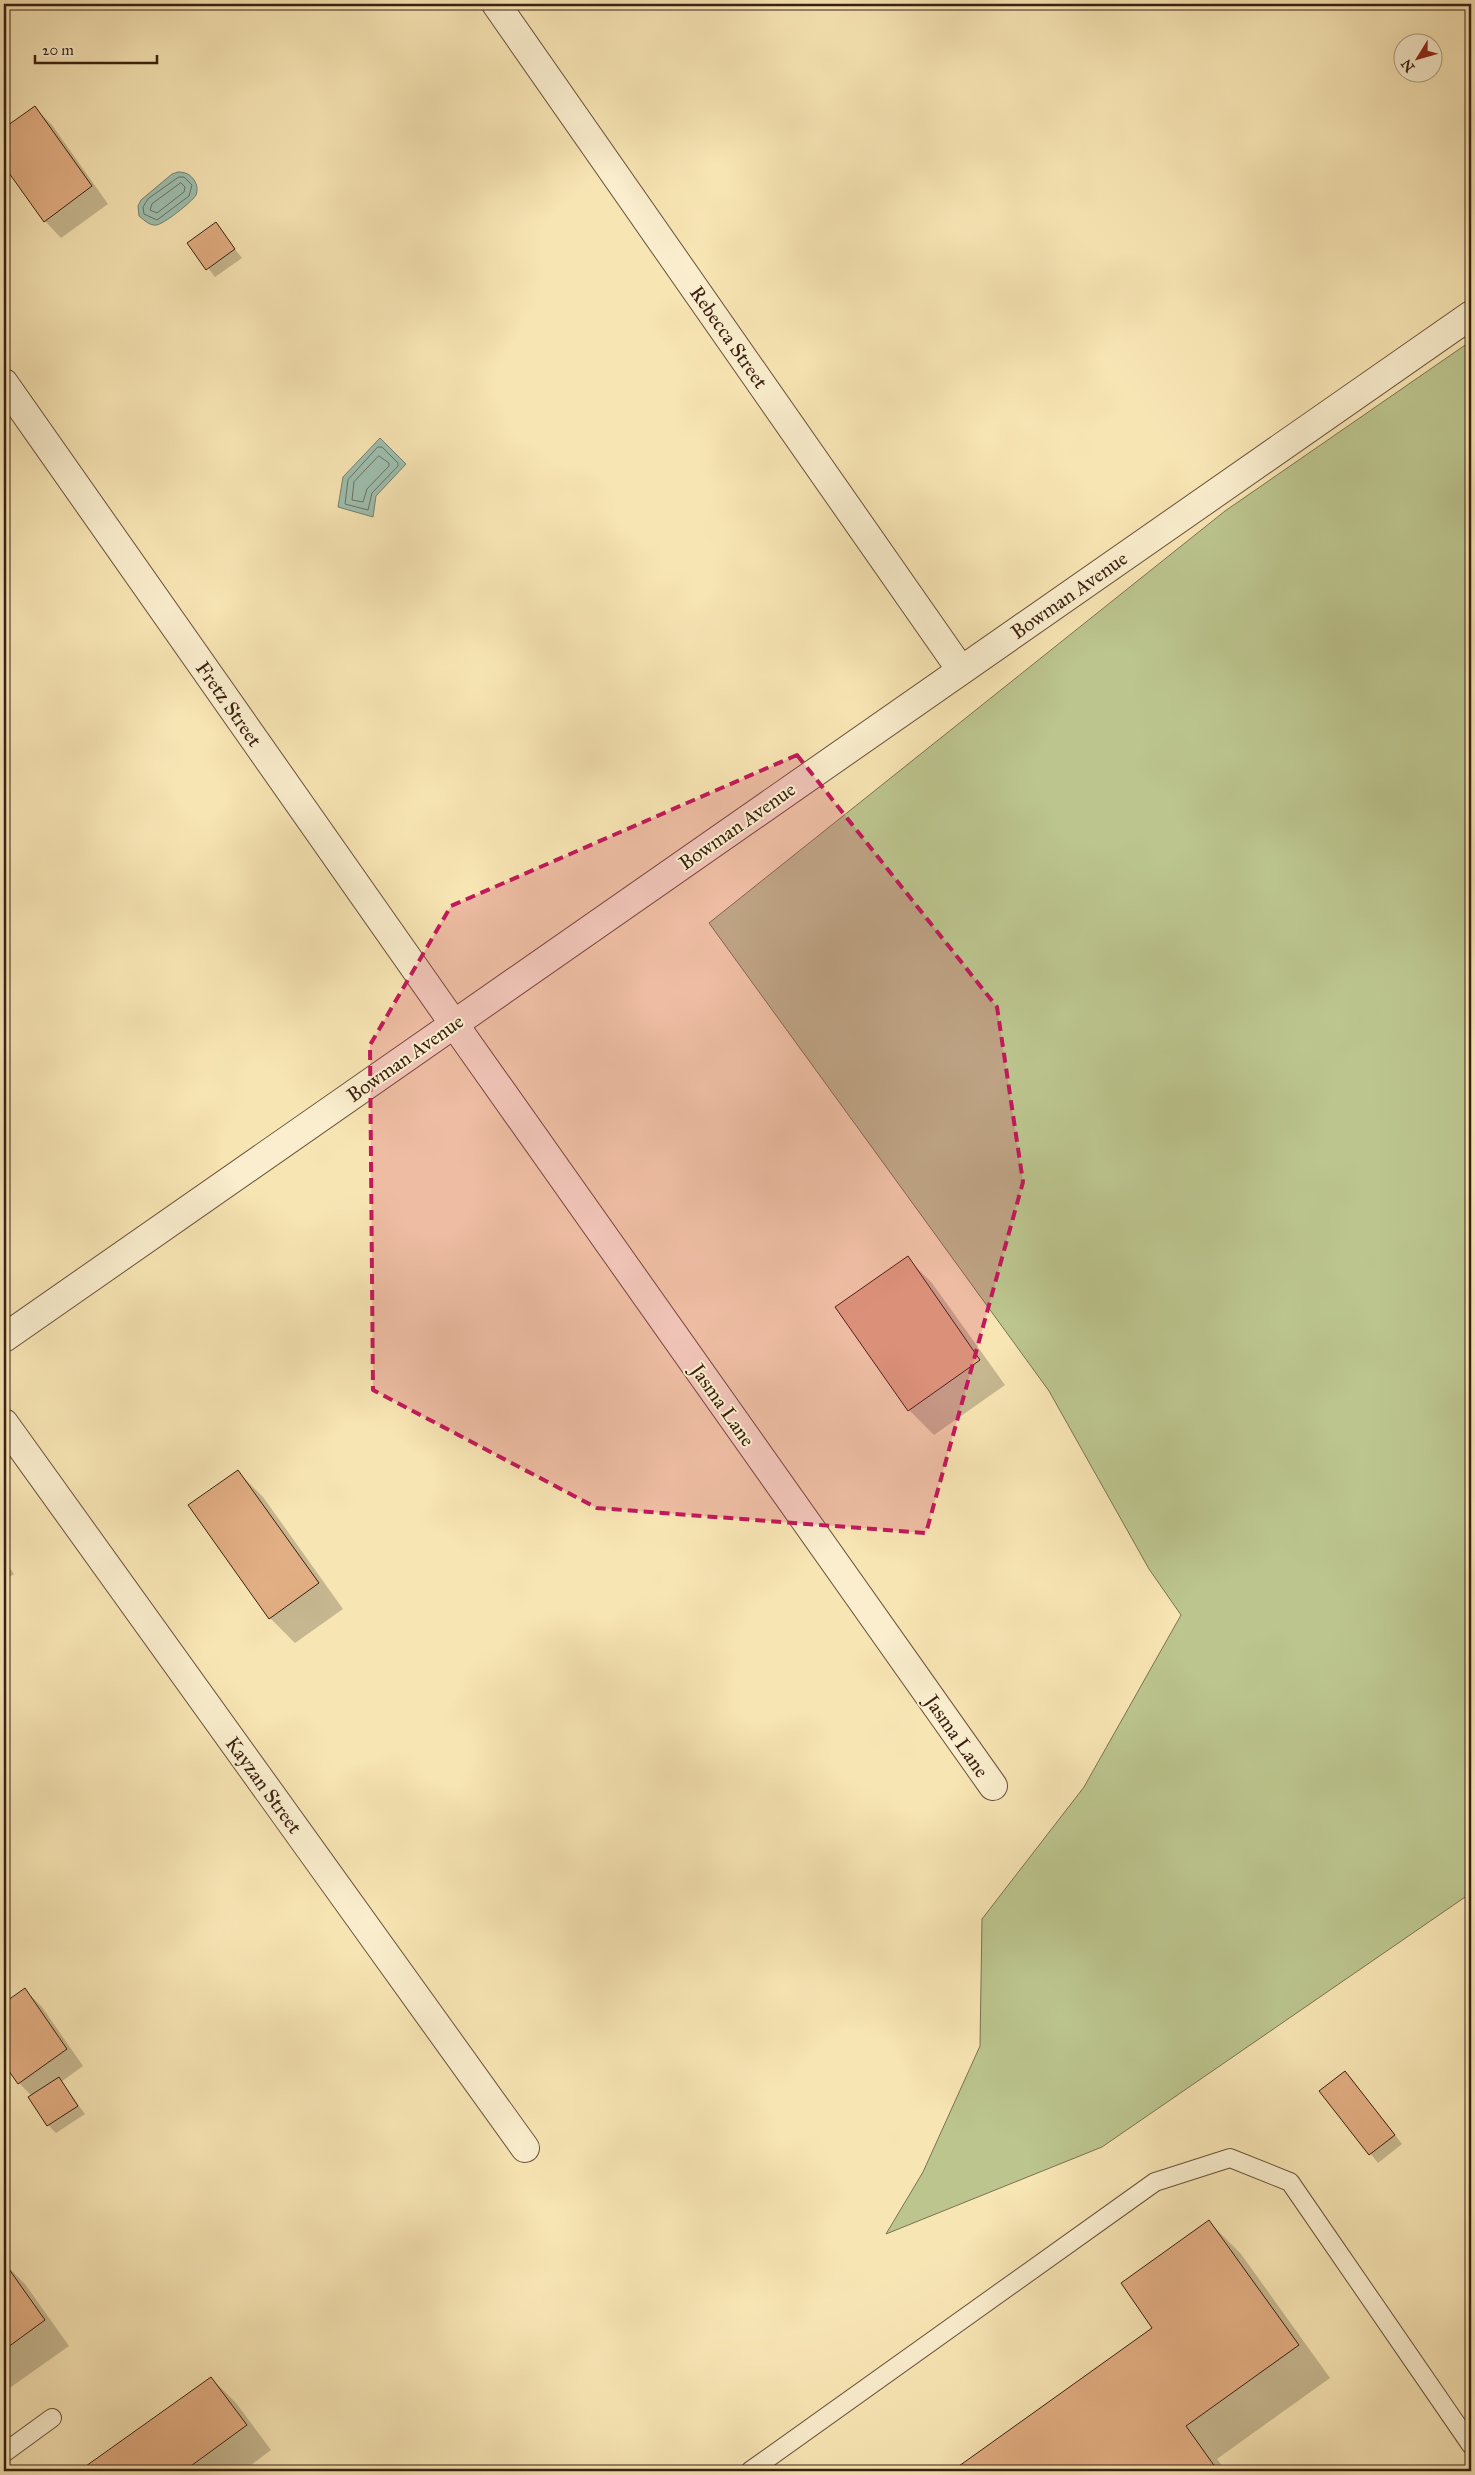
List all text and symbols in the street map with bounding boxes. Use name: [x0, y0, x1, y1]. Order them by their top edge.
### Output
scale bar: [35, 32, 158, 64]
north arrow: [1392, 32, 1442, 82]
text: 20 m: [42, 41, 74, 59]
text: N: [1398, 56, 1418, 75]
street label: Rebecca Street: [685, 281, 773, 393]
street label: Bowman Avenue: [1006, 546, 1132, 644]
street label: Fretz Street: [191, 657, 267, 751]
street label: Bowman Avenue: [674, 777, 800, 875]
street label: Bowman Avenue: [342, 1009, 468, 1107]
street label: Jasma Lane: [684, 1357, 760, 1451]
street label: Jasma Lane: [918, 1688, 994, 1782]
street label: Kayzan Street: [221, 1732, 307, 1838]

